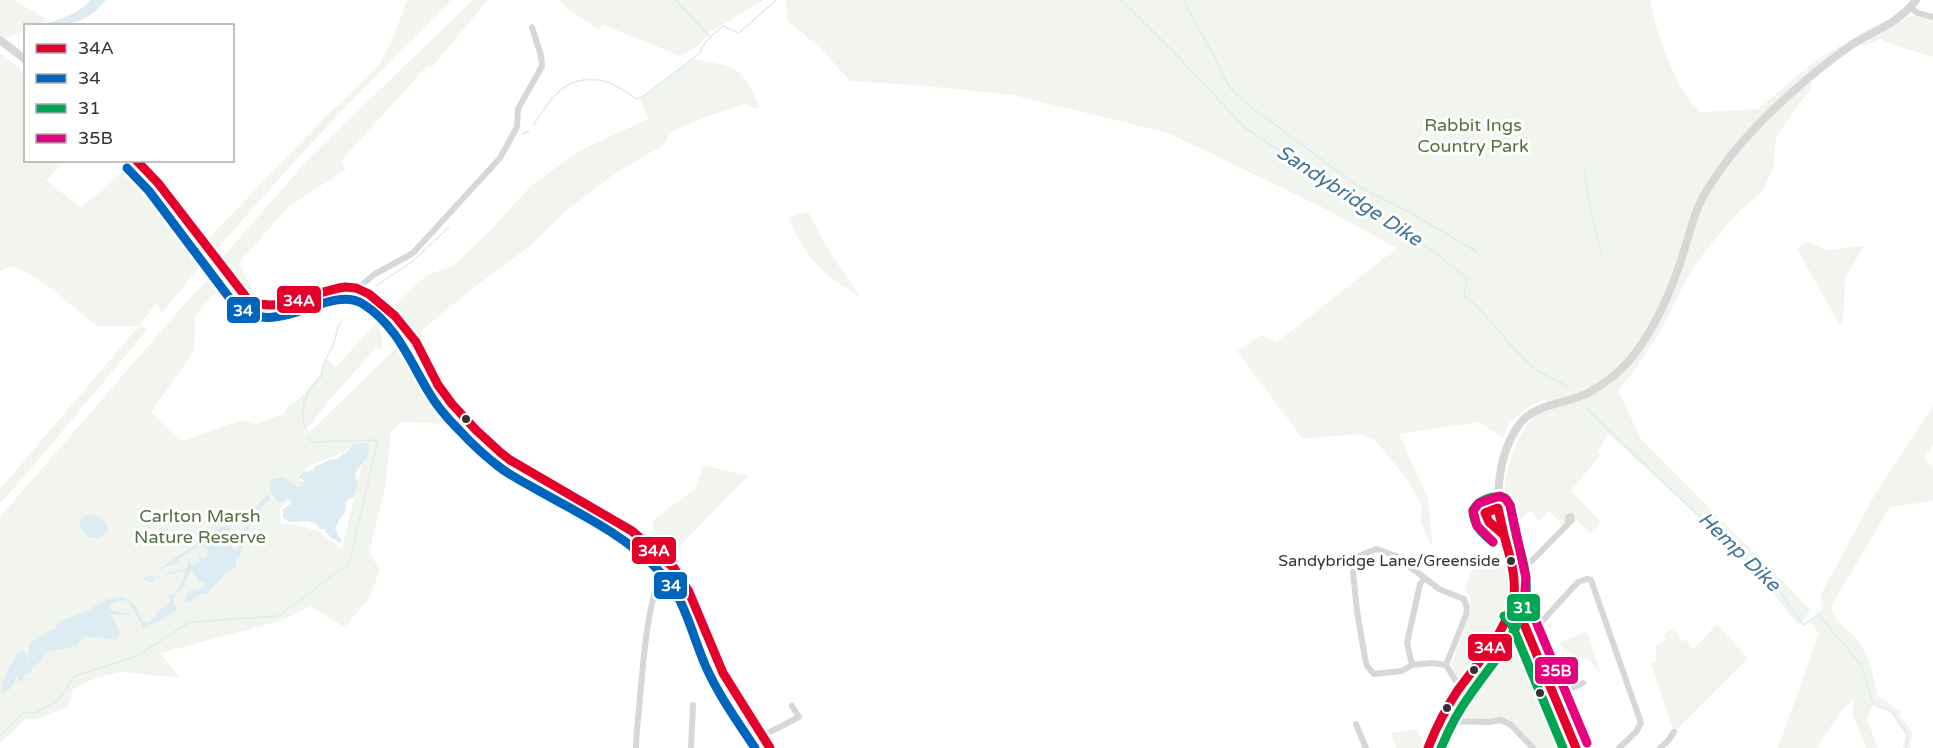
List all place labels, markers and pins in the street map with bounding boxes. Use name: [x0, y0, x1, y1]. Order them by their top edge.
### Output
unlabelled marker: [460, 413, 472, 425]
place label: Sandybridge Lane/Greenside: [1278, 551, 1500, 571]
marker: Sandybridge Lane/Greenside: [1505, 555, 1517, 567]
unlabelled marker: [1468, 664, 1480, 676]
unlabelled marker: [1534, 687, 1546, 699]
unlabelled marker: [1441, 702, 1453, 714]

